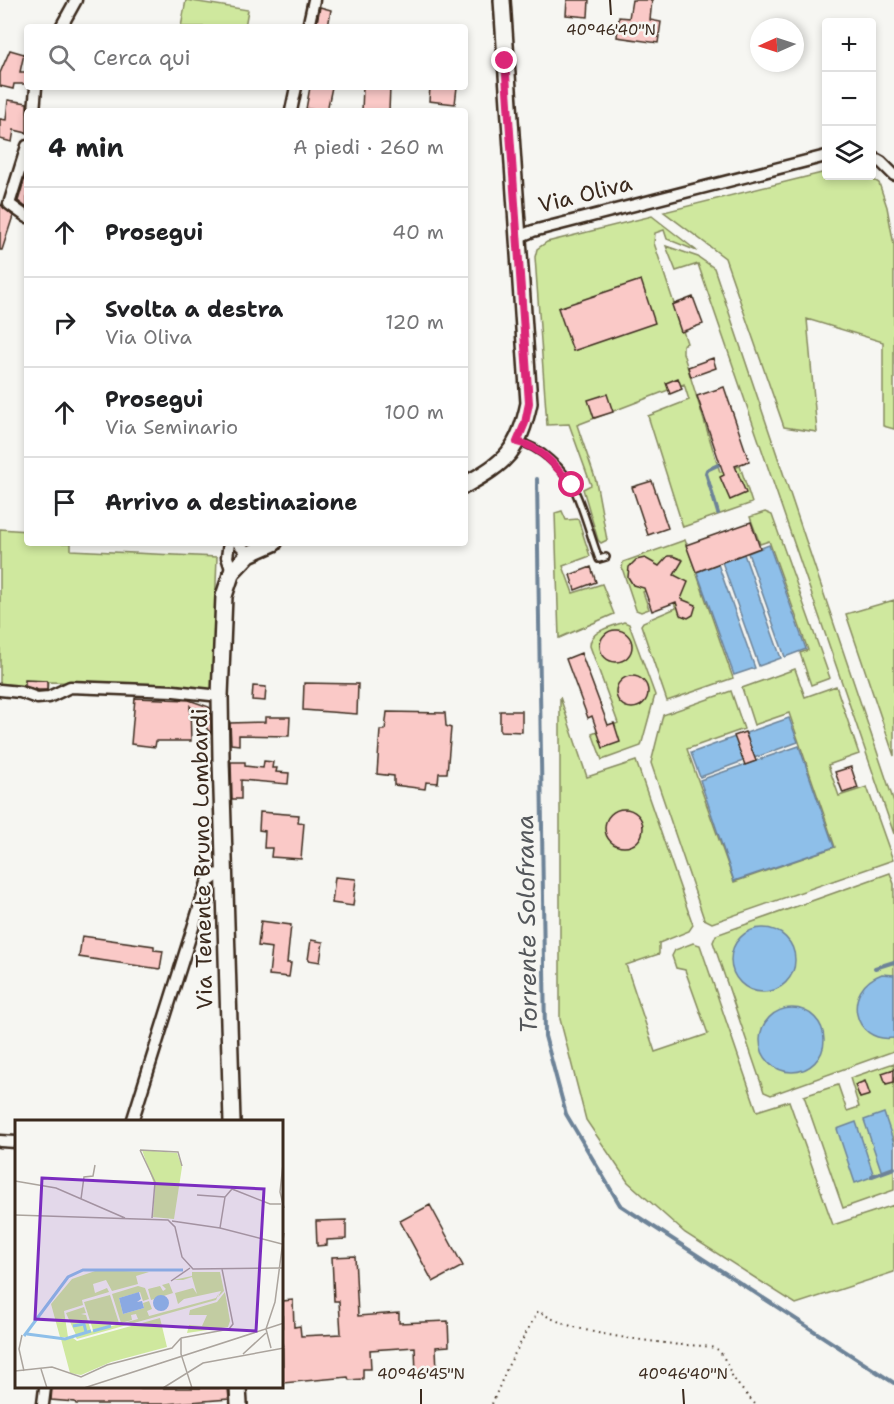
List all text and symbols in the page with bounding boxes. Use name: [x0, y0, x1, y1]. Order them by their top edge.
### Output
north arrow: [750, 18, 804, 72]
map controls: [822, 18, 876, 180]
button: +: [822, 18, 876, 72]
text: 40°46'40"N: [566, 20, 656, 40]
search box: [24, 24, 468, 90]
icon: search: [45, 41, 78, 74]
text: Cerca qui: [93, 43, 191, 72]
route end: [491, 47, 517, 73]
button: −: [822, 72, 876, 126]
button: layers: [822, 126, 876, 180]
text: 4 min: [48, 130, 124, 165]
text: A piedi · 260 m: [293, 134, 444, 160]
street label: Via Oliva: [535, 168, 635, 220]
icon: ahead: [48, 216, 81, 249]
text: Prosegui: [105, 218, 203, 247]
text: 40 m: [392, 219, 444, 245]
text: Svolta a destra: [105, 295, 283, 324]
icon: right: [48, 306, 81, 339]
text: 120 m: [385, 309, 444, 335]
text: Via Oliva: [105, 324, 192, 350]
text: Prosegui: [105, 385, 203, 414]
icon: ahead: [48, 396, 81, 429]
text: 100 m: [384, 399, 444, 425]
text: Via Seminario: [105, 414, 238, 440]
route start: [558, 471, 584, 497]
icon: arrive: [48, 486, 81, 519]
text: Arrivo a destinazione: [105, 488, 357, 517]
street label: Via Tenente Bruno Lombardi: [185, 708, 219, 1010]
water label: Torrente Solofrana: [509, 814, 545, 1034]
inset map: [15, 1120, 284, 1389]
text: 40°46'45"N: [377, 1364, 465, 1384]
text: 40°46'40"N: [638, 1364, 728, 1384]

